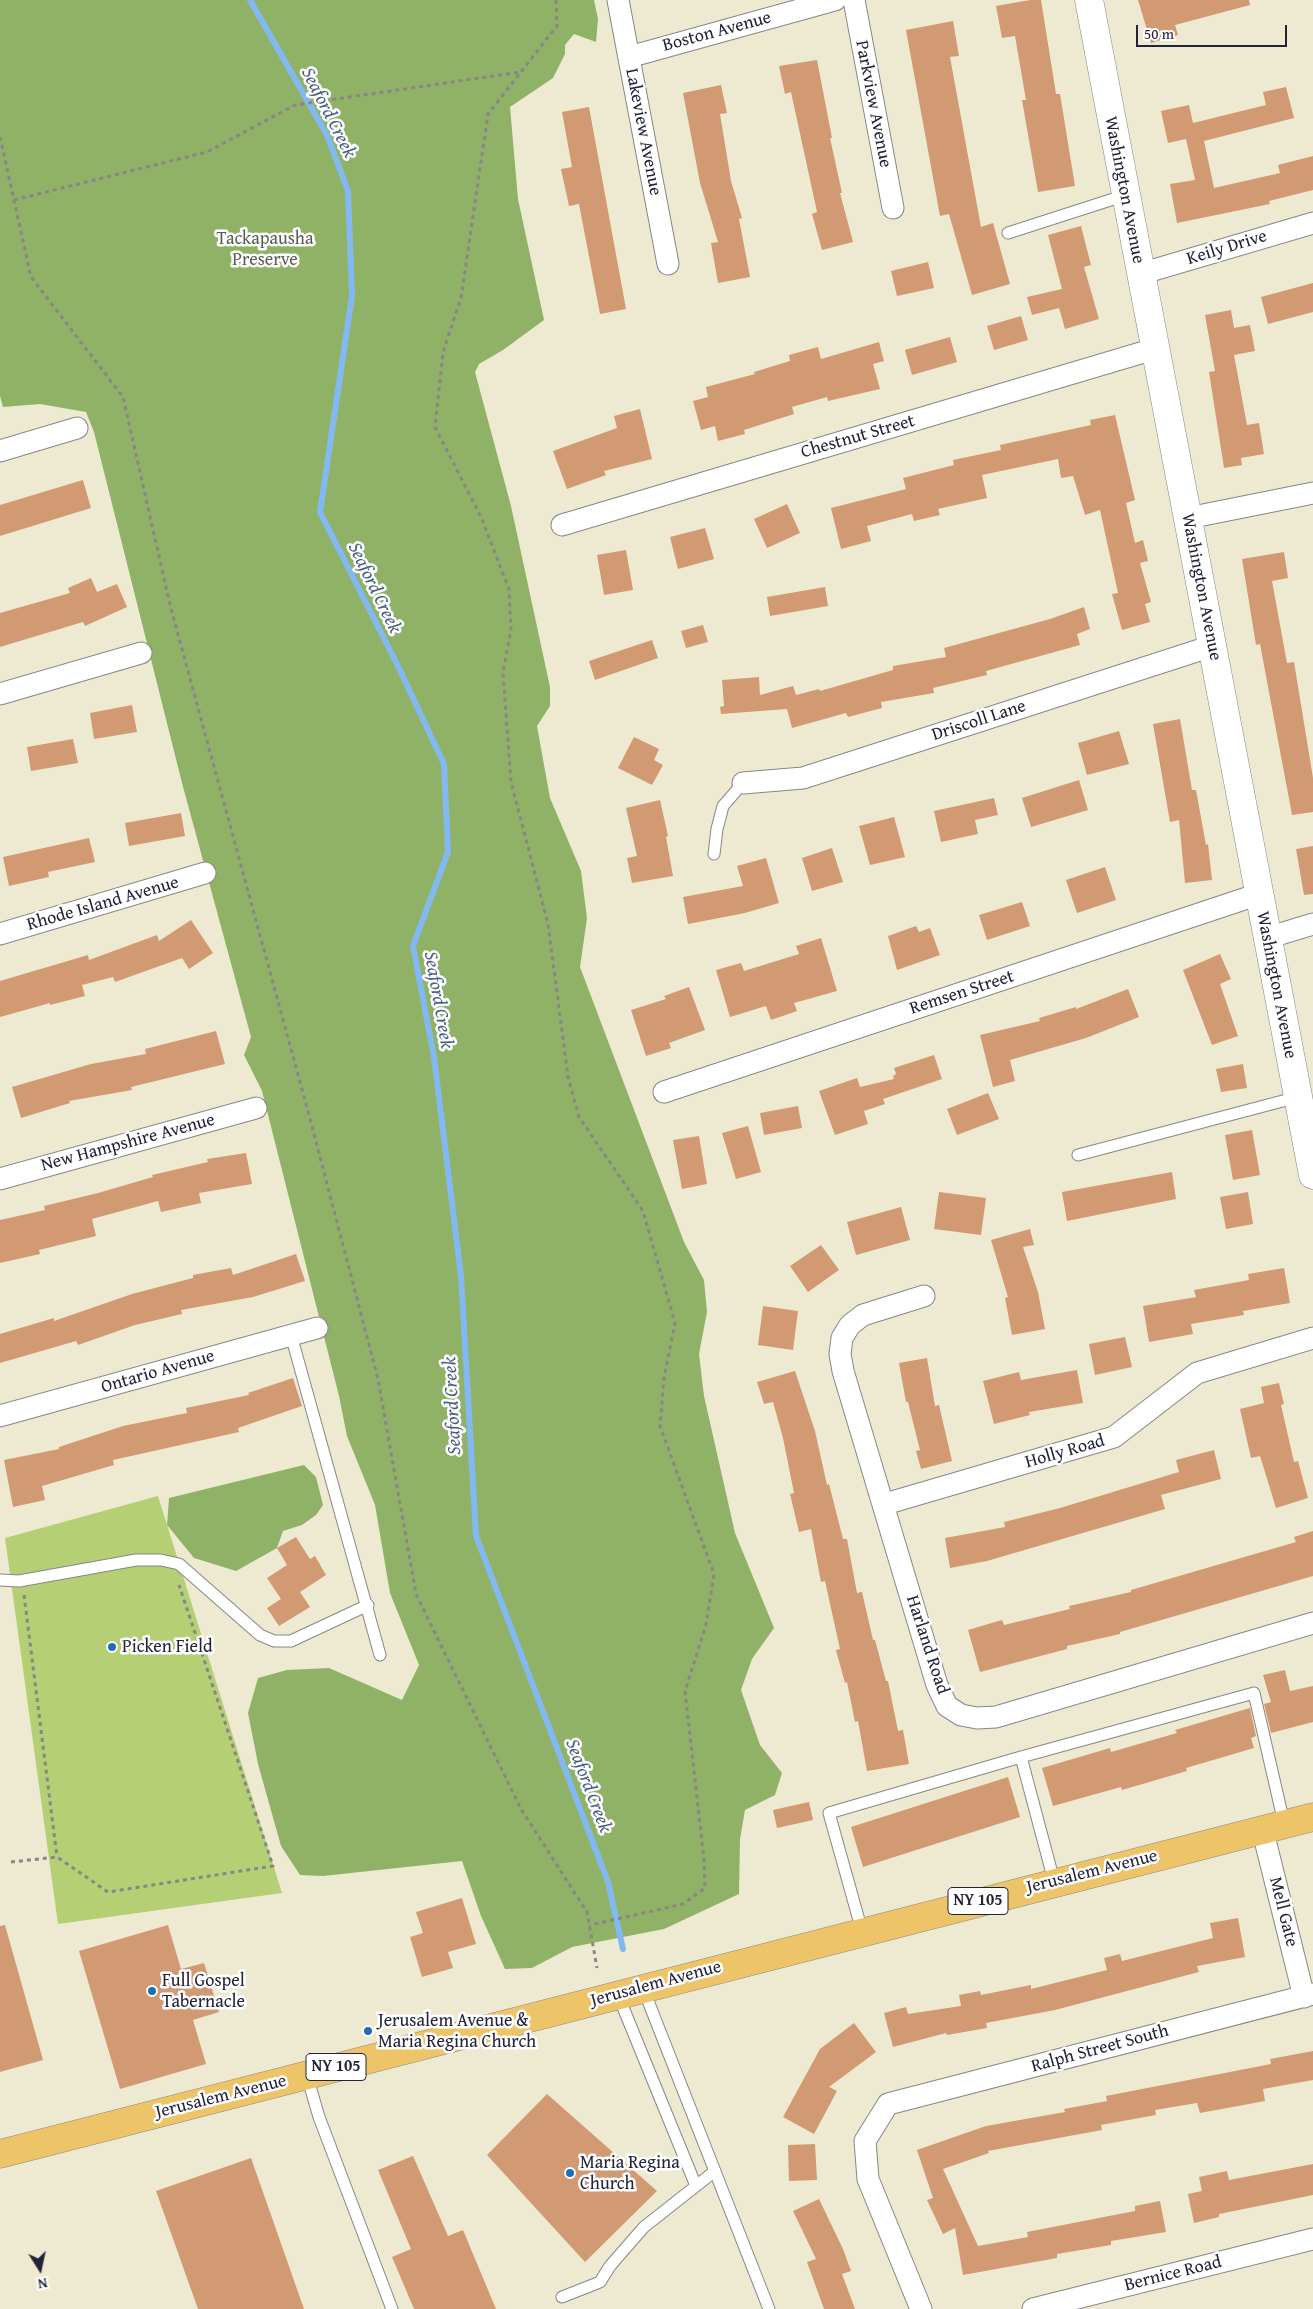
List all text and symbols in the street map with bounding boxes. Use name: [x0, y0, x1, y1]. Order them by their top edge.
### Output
street label: Boston Avenue: [660, 7, 774, 57]
scale bar: [1138, 15, 1289, 47]
text: 50 m: [1144, 23, 1174, 44]
street label: Parkview Avenue: [850, 38, 896, 170]
water label: Seaford Creek: [296, 64, 360, 162]
street label: Lakeview Avenue: [620, 67, 666, 197]
street label: Washington Avenue: [1099, 115, 1149, 265]
street label: Keily Drive: [1184, 226, 1270, 270]
park label: Tackapausha Preserve: [217, 228, 313, 270]
street label: Chestnut Street: [799, 410, 917, 464]
street label: Washington Avenue: [1176, 512, 1226, 662]
water label: Seaford Creek: [342, 539, 406, 637]
street label: Driscoll Lane: [929, 696, 1029, 746]
street label: Rhode Island Avenue: [25, 872, 181, 936]
street label: Washington Avenue: [1251, 910, 1301, 1060]
water label: Seaford Creek: [418, 950, 458, 1050]
street label: Remsen Street: [907, 966, 1017, 1020]
street label: New Hampshire Avenue: [39, 1109, 217, 1177]
street label: Ontario Avenue: [99, 1346, 217, 1398]
water label: Seaford Creek: [439, 1356, 467, 1456]
street label: Holly Road: [1023, 1430, 1107, 1474]
street label: Harland Road: [901, 1593, 953, 1697]
place label: Picken Field: [122, 1636, 213, 1658]
marker: Picken Field: [106, 1641, 118, 1653]
water label: Seaford Creek: [560, 1736, 616, 1836]
street label: Jerusalem Avenue: [1024, 1845, 1160, 1899]
street label: Mell Gate: [1264, 1875, 1302, 1949]
road number: NY 105: [948, 1888, 1008, 1914]
street label: Jerusalem Avenue: [588, 1956, 724, 2012]
place label: Full Gospel Tabernacle: [162, 1970, 245, 2012]
marker: Full Gospel Tabernacle: [146, 1985, 158, 1997]
place label: Jerusalem Avenue & Maria Regina Church: [378, 2010, 536, 2052]
street label: Ralph Street South: [1029, 2020, 1171, 2078]
marker: Jerusalem Avenue & Maria Regina Church: [362, 2025, 374, 2037]
road number: NY 105: [306, 2054, 366, 2080]
street label: Jerusalem Avenue: [153, 2070, 289, 2124]
place label: Maria Regina Church: [580, 2152, 680, 2194]
marker: Maria Regina Church: [564, 2167, 576, 2179]
north arrow: [15, 2244, 65, 2294]
street label: Bernice Road: [1122, 2252, 1224, 2296]
text: N: [36, 2273, 49, 2294]

